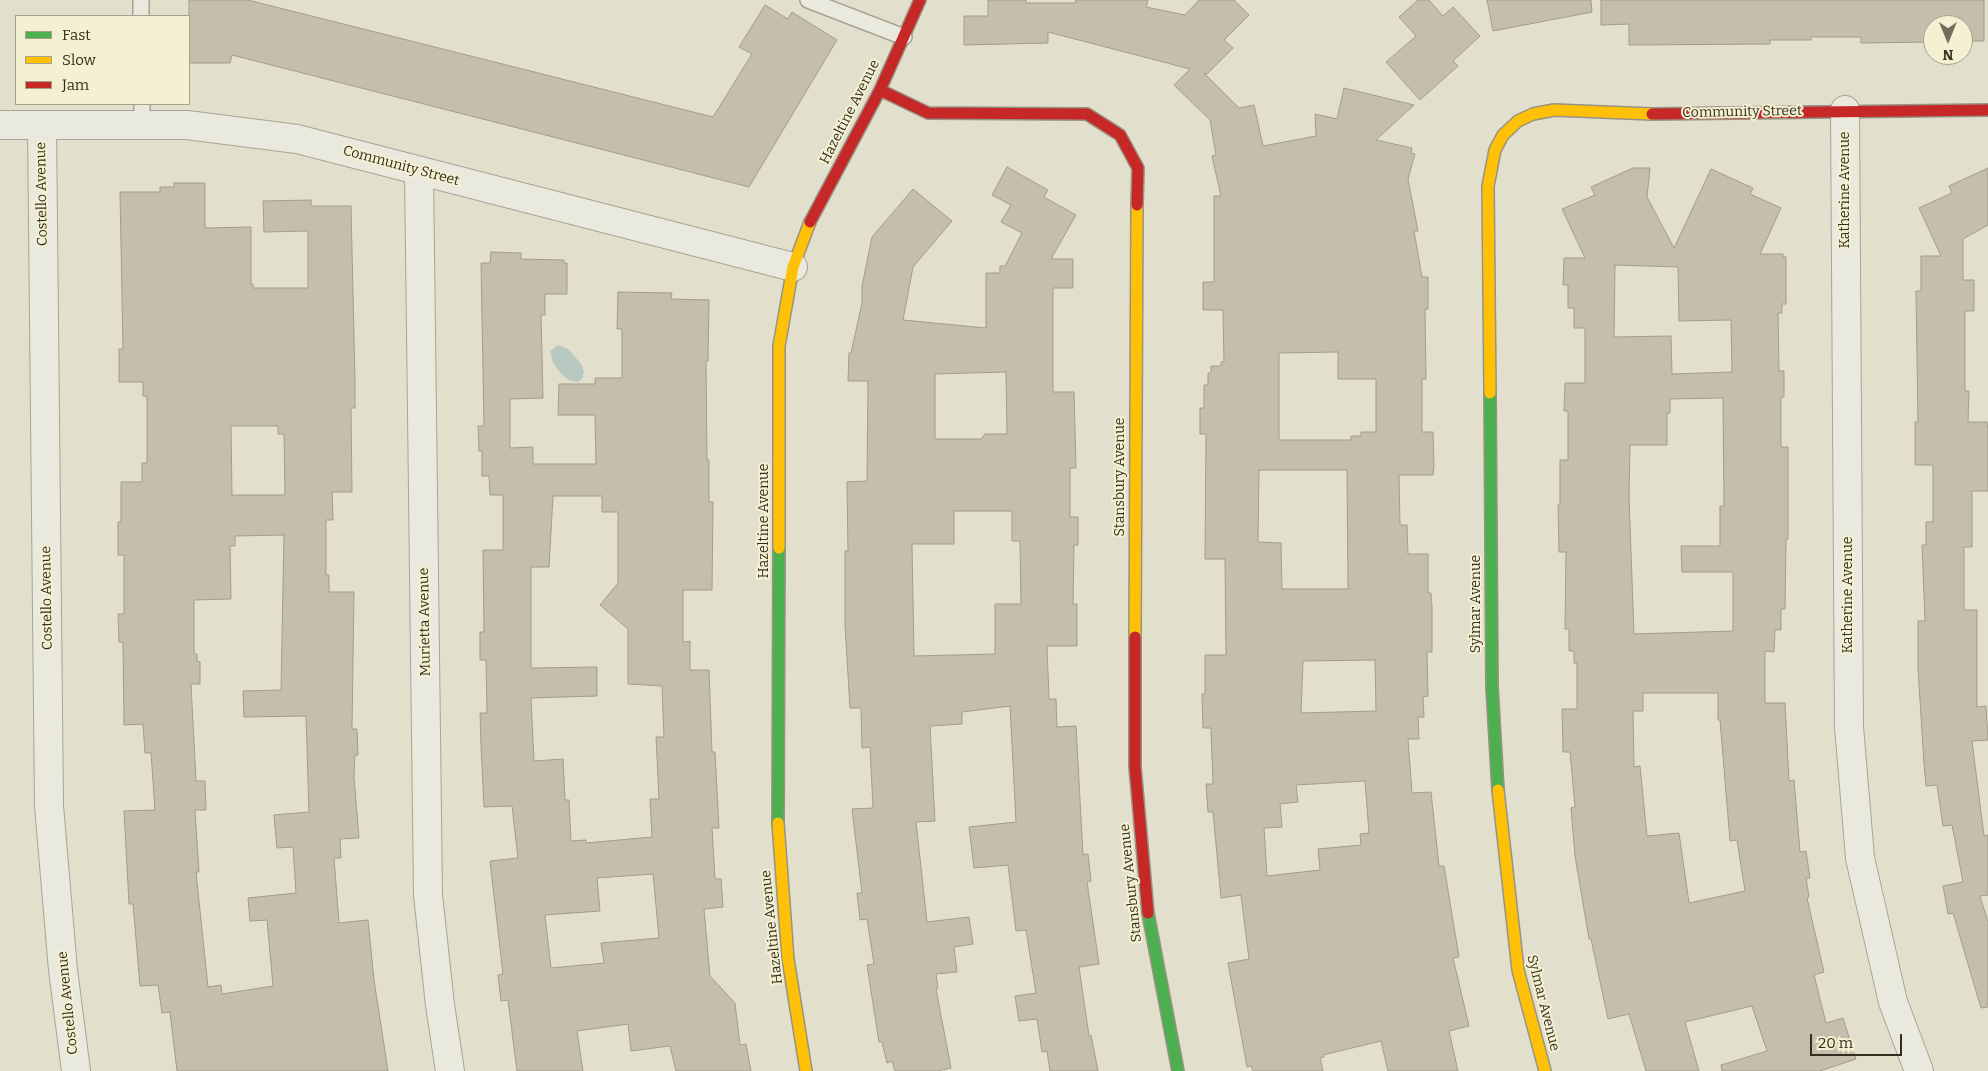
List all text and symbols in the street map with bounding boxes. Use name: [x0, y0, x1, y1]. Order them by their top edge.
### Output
legend: [15, 15, 190, 105]
north arrow: [1923, 15, 1973, 65]
text: Fast: [62, 26, 91, 44]
text: N: [1943, 46, 1953, 63]
text: Slow: [62, 51, 96, 69]
street label: Hazeltine Avenue: [816, 57, 884, 167]
text: Jam: [62, 76, 89, 94]
street label: Community Street: [1682, 103, 1802, 121]
street label: Katherine Avenue: [1837, 132, 1853, 248]
street label: Costello Avenue: [33, 142, 51, 246]
street label: Community Street: [341, 142, 461, 190]
street label: Stansbury Avenue: [1112, 418, 1128, 536]
street label: Hazeltine Avenue: [756, 464, 772, 578]
street label: Katherine Avenue: [1840, 537, 1856, 653]
street label: Costello Avenue: [38, 546, 56, 650]
street label: Sylmar Avenue: [1468, 555, 1484, 653]
street label: Murietta Avenue: [416, 568, 434, 676]
street label: Stansbury Avenue: [1116, 823, 1146, 943]
street label: Hazeltine Avenue: [758, 869, 786, 985]
street label: Costello Avenue: [54, 950, 82, 1056]
street label: Sylmar Avenue: [1523, 953, 1563, 1053]
scale bar: [1813, 1024, 1906, 1056]
text: 20 m: [1818, 1034, 1853, 1052]

